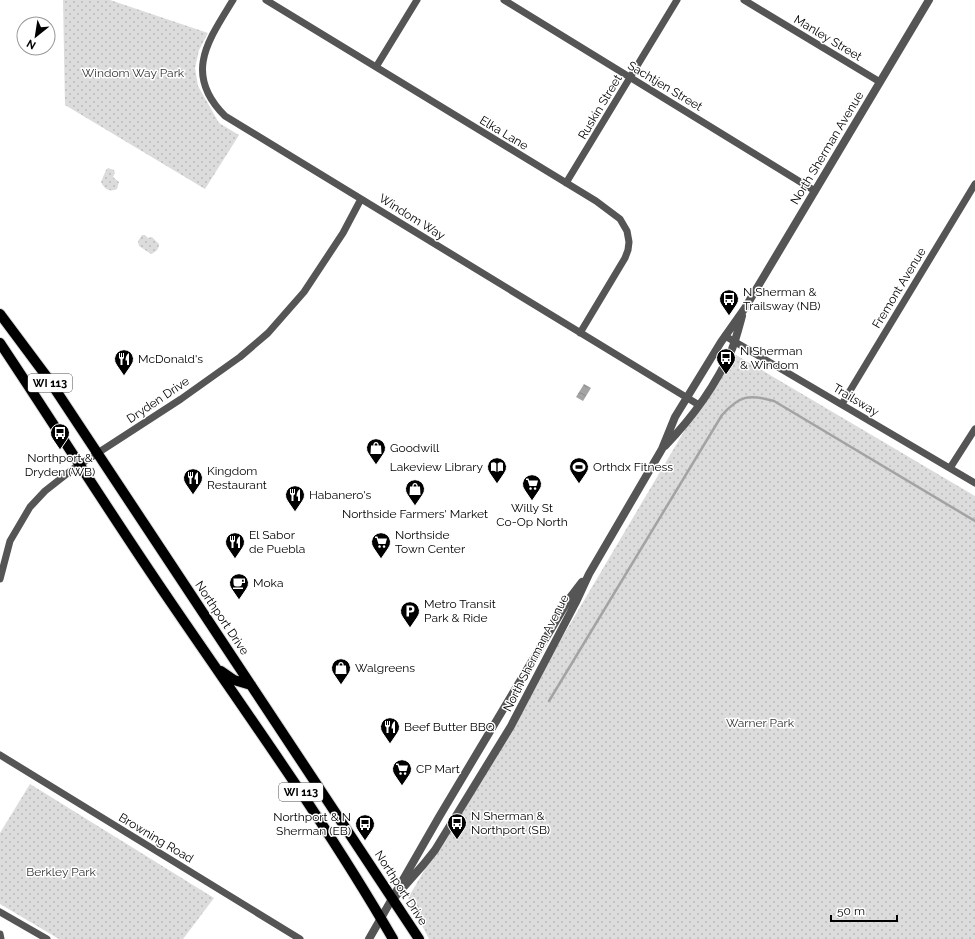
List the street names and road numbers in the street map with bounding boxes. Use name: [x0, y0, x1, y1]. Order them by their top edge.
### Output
street label: Manley Street: [792, 12, 864, 64]
street label: Sachtjen Street: [625, 58, 705, 114]
street label: Ruskin Street: [575, 72, 625, 142]
street label: North Sherman Avenue: [788, 89, 866, 207]
street label: Elka Lane: [477, 113, 531, 153]
street label: Windom Way: [376, 191, 448, 243]
street label: Fremont Avenue: [869, 245, 929, 331]
road number: WI 113: [28, 374, 72, 392]
street label: Dryden Drive: [124, 374, 192, 426]
street label: Trailsway: [831, 381, 882, 419]
street label: Northport Drive: [192, 578, 252, 658]
street label: North Sherman Avenue: [500, 592, 572, 714]
road number: WI 113: [279, 783, 323, 801]
street label: Browning Road: [116, 810, 196, 866]
street label: Northport Drive: [372, 848, 430, 928]

